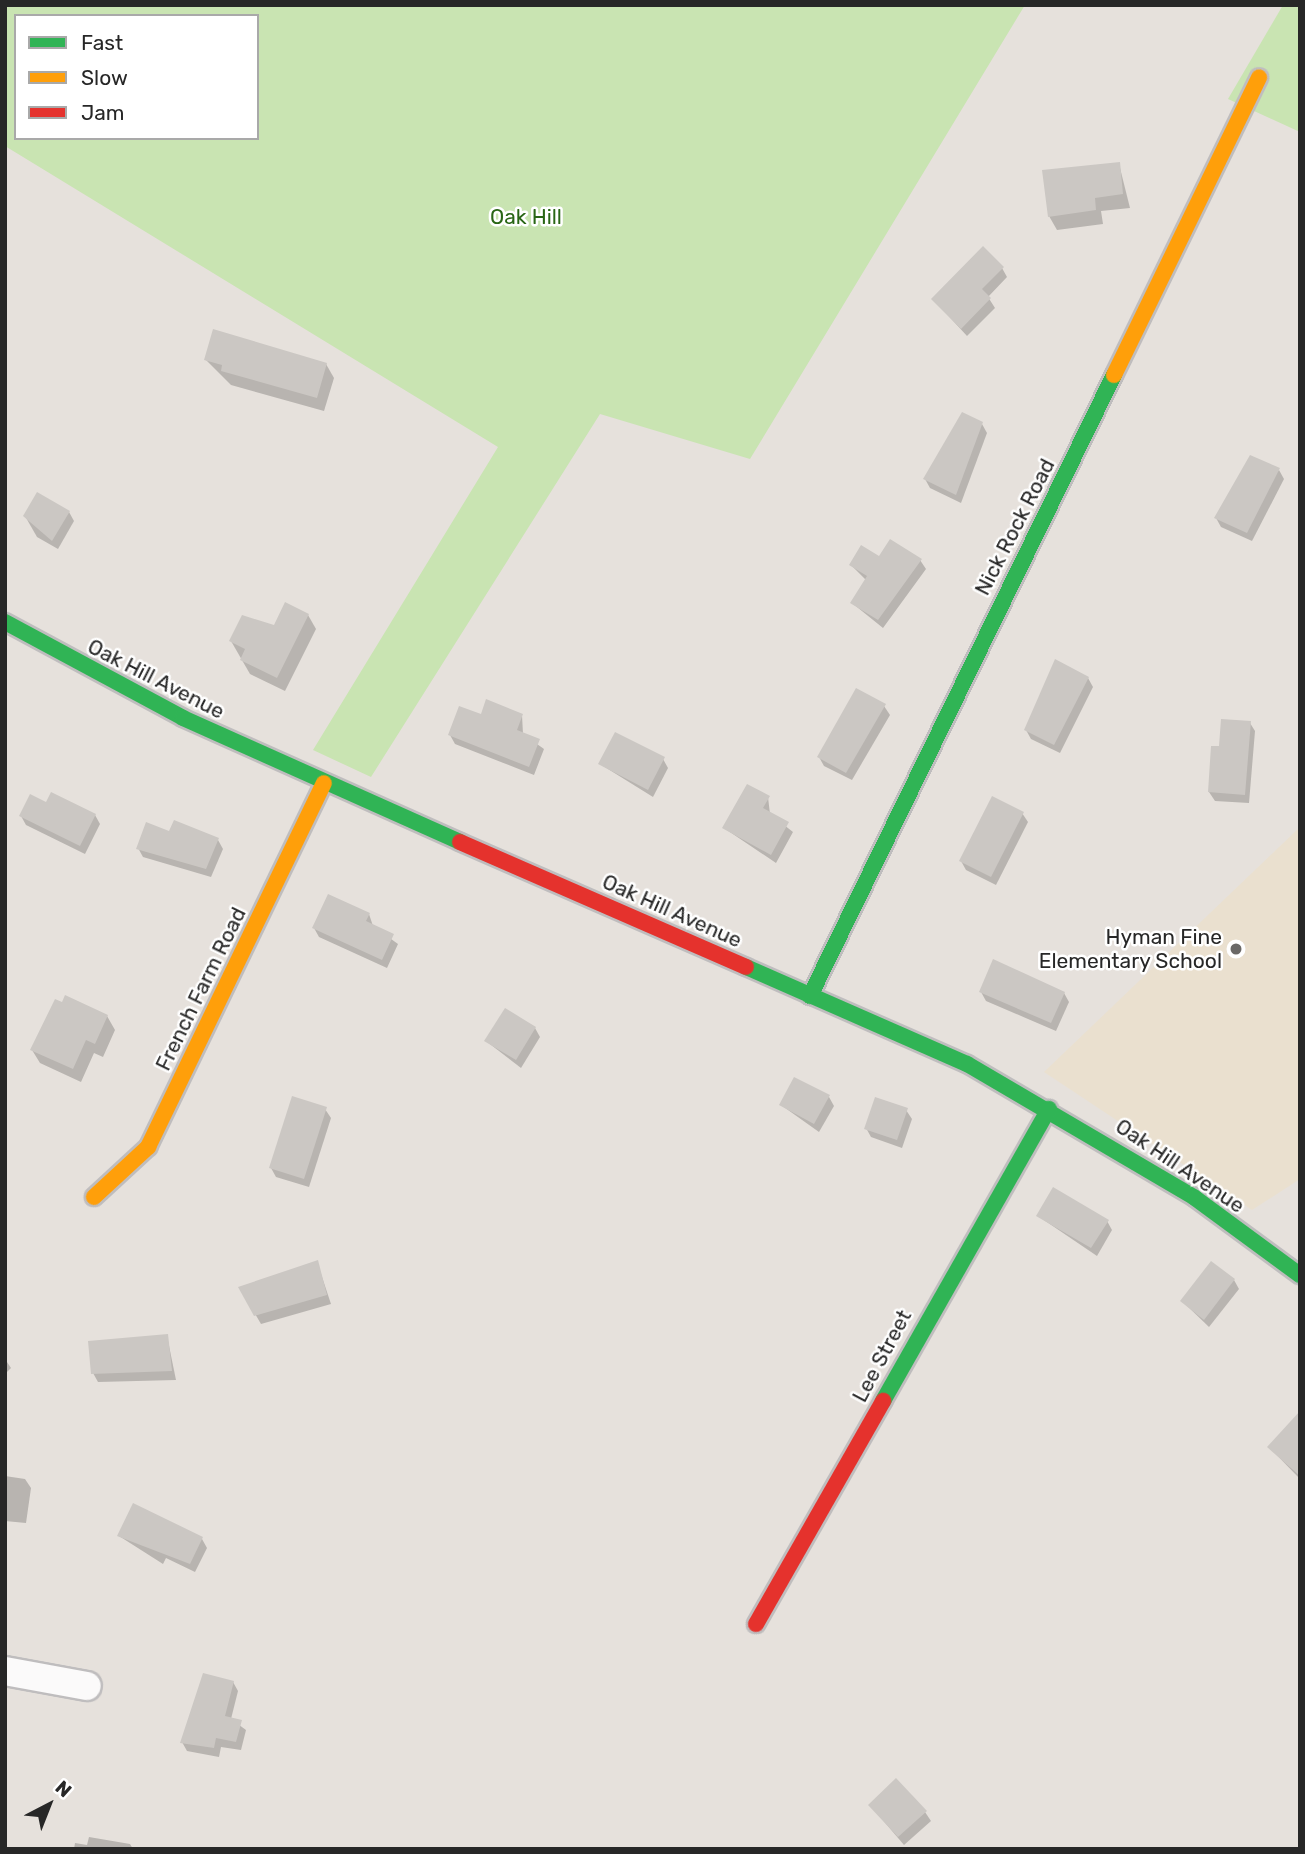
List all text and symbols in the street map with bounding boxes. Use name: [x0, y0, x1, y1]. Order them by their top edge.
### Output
legend: [14, 14, 259, 140]
text: Fast: [81, 30, 123, 55]
text: Slow: [81, 65, 128, 90]
text: Jam: [81, 100, 125, 125]
park label: Oak Hill: [490, 204, 562, 230]
street label: Nick Rock Road: [970, 454, 1060, 600]
street label: Oak Hill Avenue: [83, 634, 229, 724]
street label: Oak Hill Avenue: [598, 869, 746, 953]
street label: French Farm Road: [151, 903, 251, 1075]
place label: Hyman Fine Elementary School: [1038, 924, 1222, 974]
marker: Hyman Fine Elementary School: [1228, 941, 1244, 957]
street label: Oak Hill Avenue: [1110, 1113, 1250, 1219]
street label: Lee Street: [847, 1306, 917, 1406]
north arrow: [14, 1770, 84, 1840]
text: N: [51, 1776, 76, 1802]

